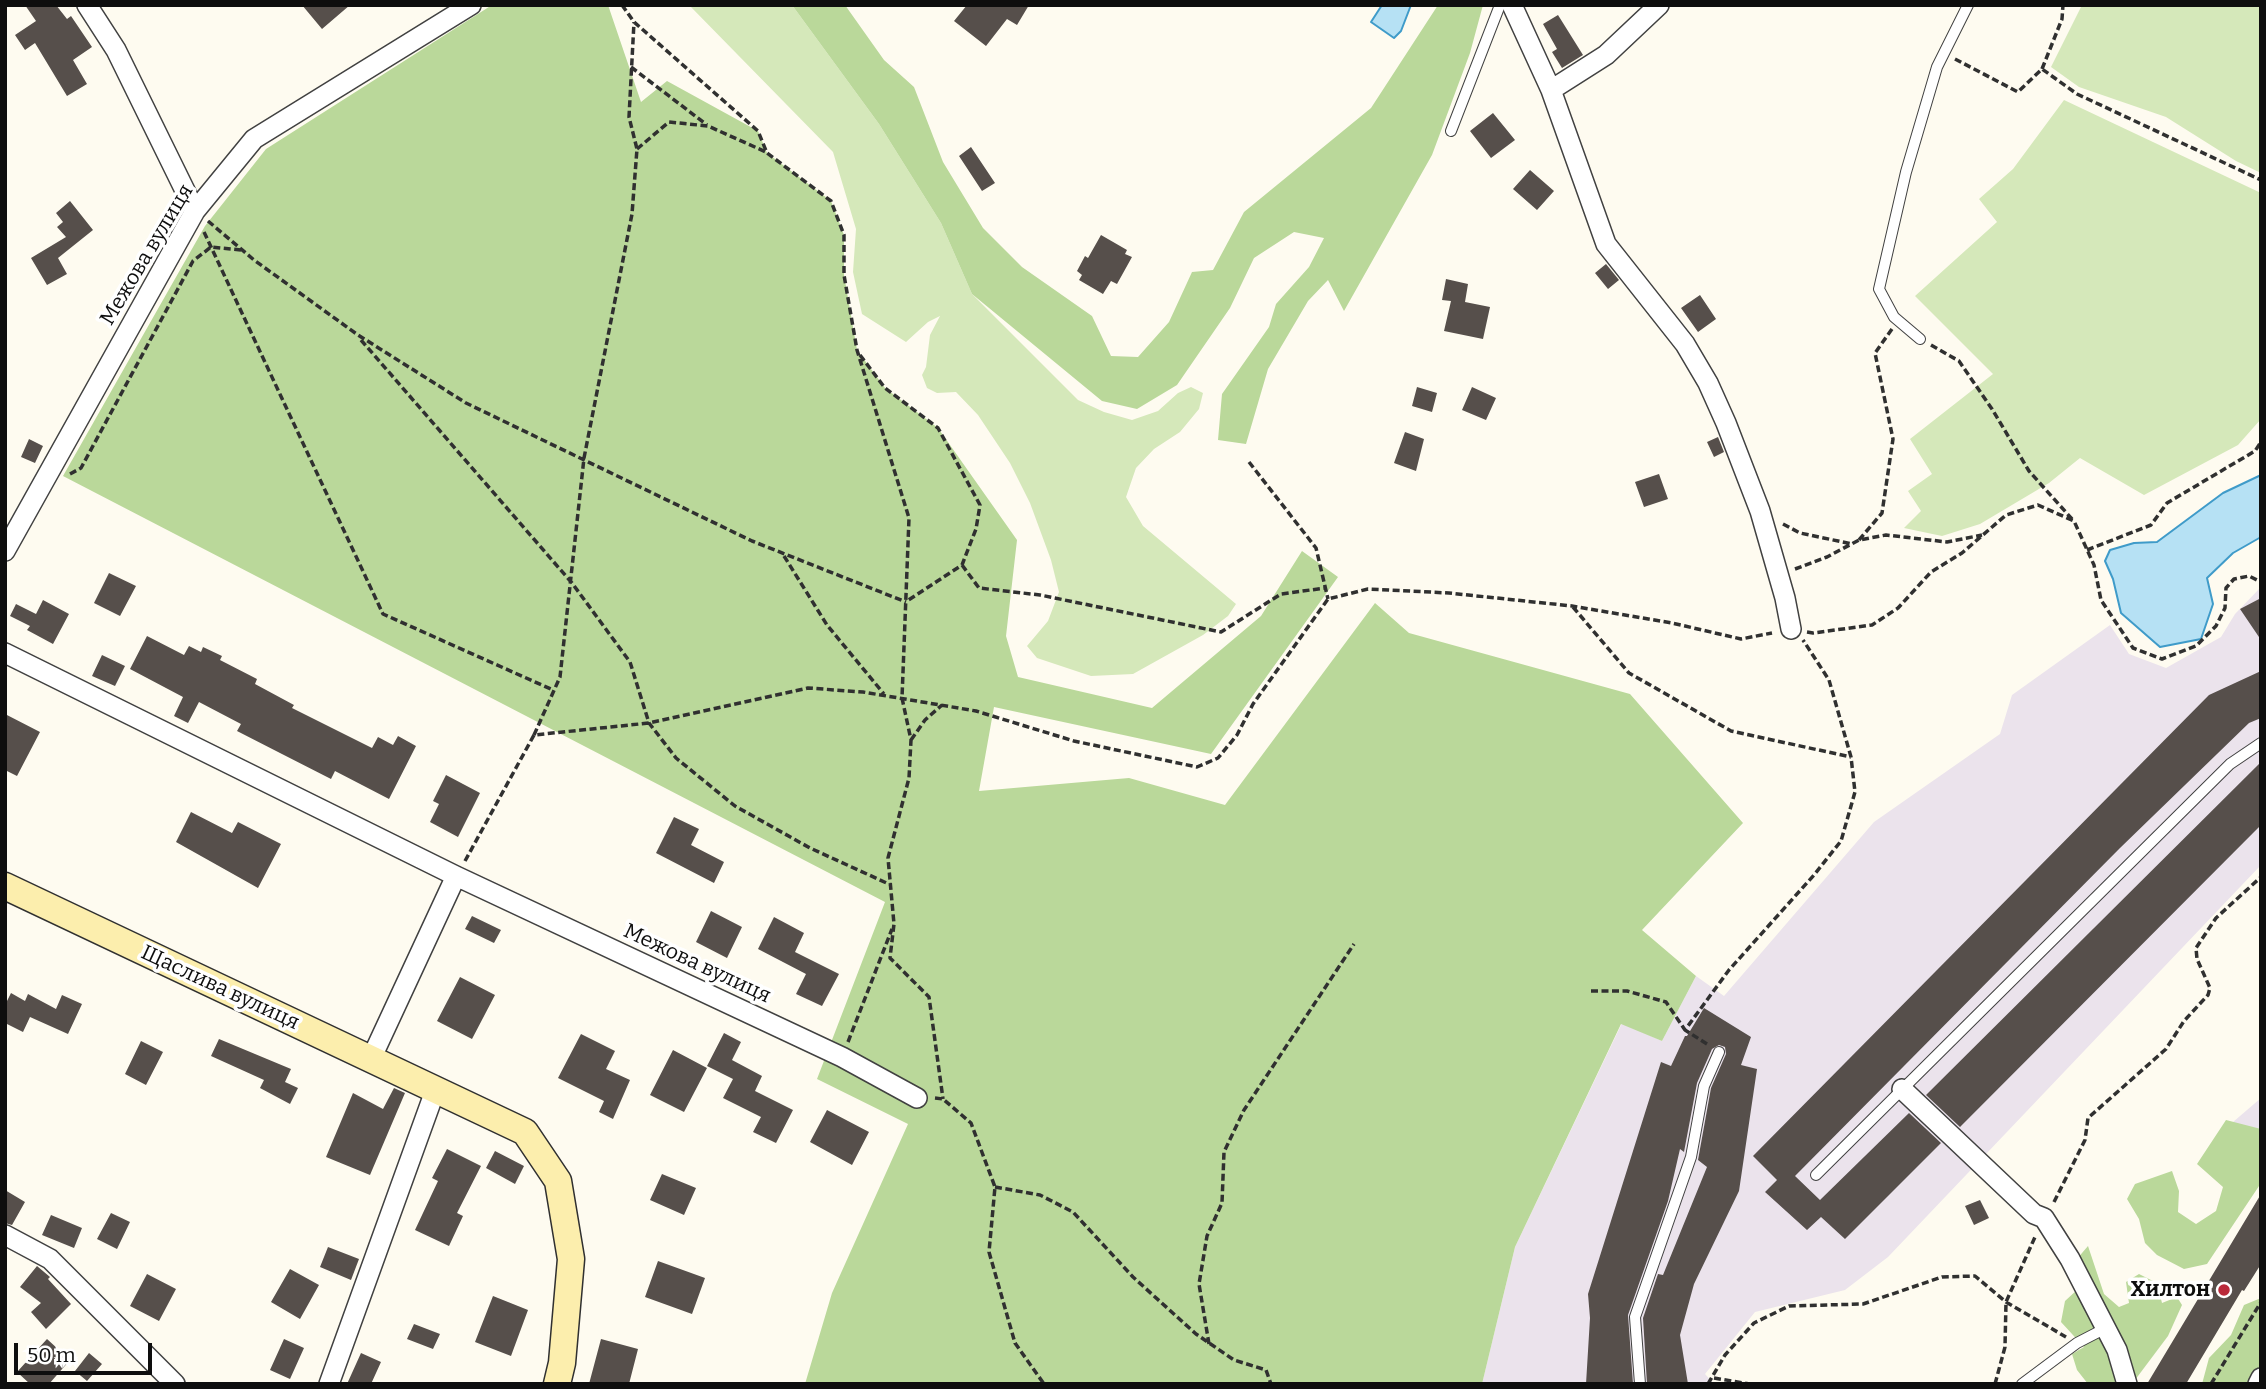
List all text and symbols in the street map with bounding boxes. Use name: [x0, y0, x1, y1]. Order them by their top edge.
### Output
street label: Межова вулиця: [95, 180, 199, 330]
street label: Межова вулиця: [619, 919, 775, 1009]
street label: Щаслива вулиця: [137, 940, 303, 1036]
place label: Хилтон: [2131, 1277, 2210, 1303]
marker: Хилтон: [2216, 1282, 2232, 1298]
scale bar: [18, 1330, 156, 1374]
text: 50 m: [27, 1342, 76, 1368]

